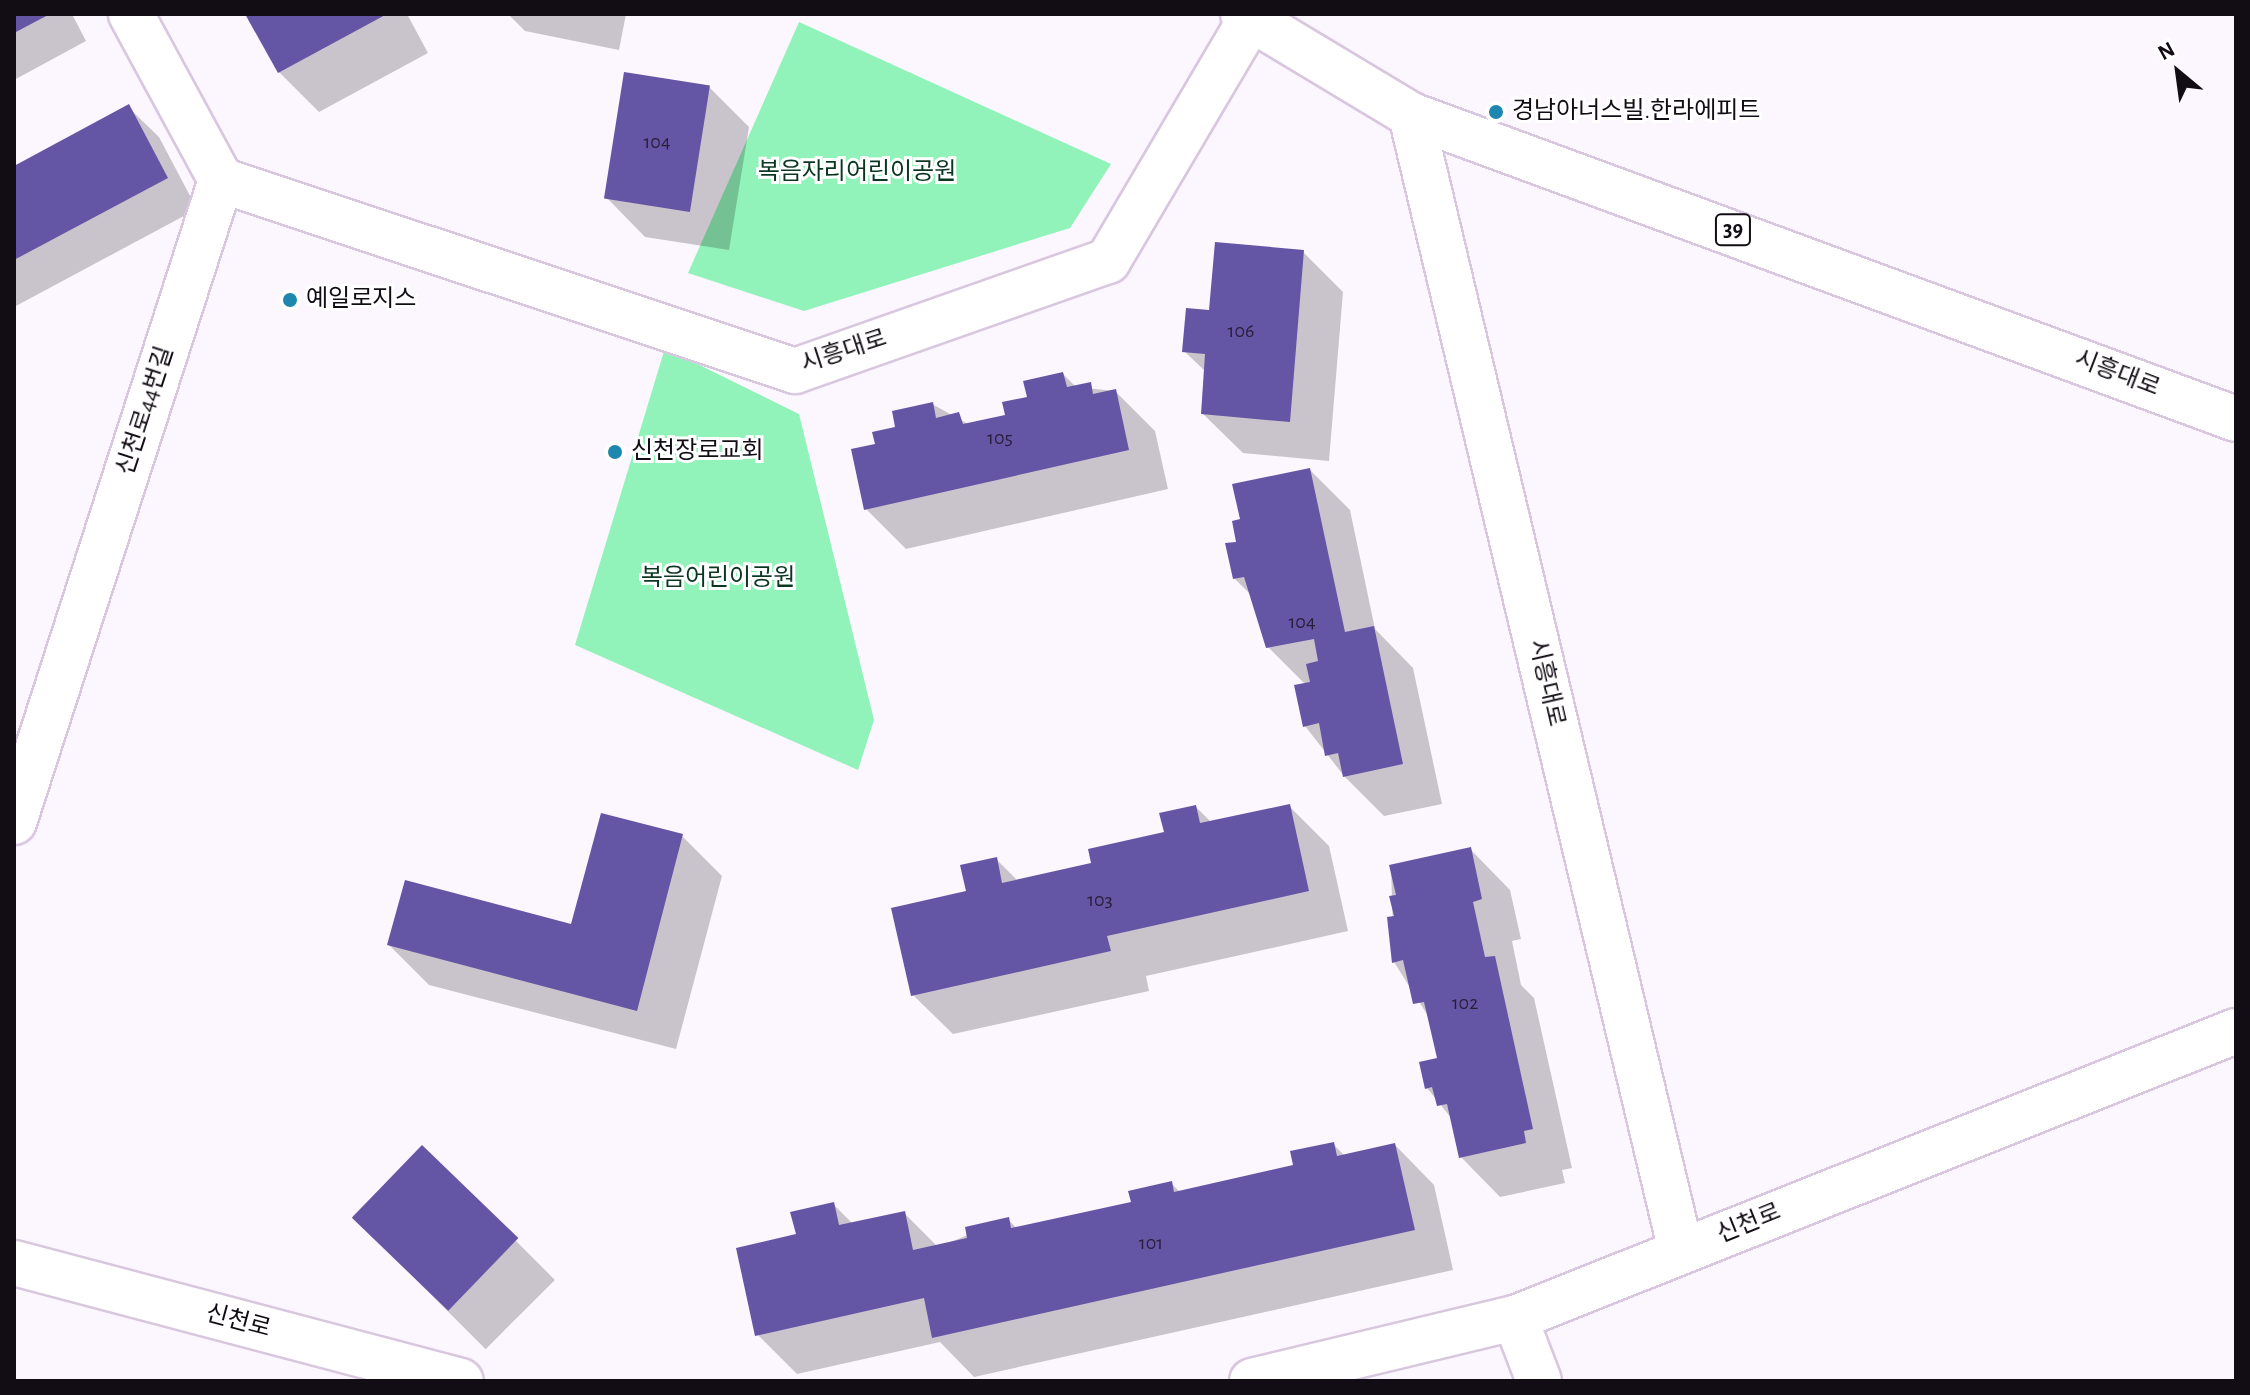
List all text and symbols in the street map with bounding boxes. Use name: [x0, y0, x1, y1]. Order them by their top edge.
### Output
north arrow: [2138, 32, 2218, 112]
text: N: [2154, 38, 2178, 64]
place label: 경남아너스빌.한라에피트: [1512, 98, 1760, 126]
marker: 경남아너스빌.한라에피트: [1487, 103, 1505, 121]
house number: 104: [643, 130, 671, 154]
park label: 복음자리어린이공원: [758, 159, 956, 187]
road number: 39: [1713, 212, 1753, 248]
place label: 예일로지스: [306, 286, 416, 314]
marker: 예일로지스: [281, 291, 299, 309]
house number: 106: [1228, 319, 1254, 343]
street label: 시흥대로: [798, 325, 890, 379]
street label: 신천로44번길: [112, 343, 180, 479]
street label: 시흥대로: [2071, 345, 2163, 403]
house number: 105: [987, 426, 1013, 450]
place label: 신천장로교회: [631, 438, 763, 466]
marker: 신천장로교회: [606, 443, 624, 461]
park label: 복음어린이공원: [641, 565, 795, 593]
house number: 104: [1288, 610, 1316, 634]
street label: 시흥대로: [1522, 637, 1570, 729]
house number: 103: [1087, 888, 1113, 912]
house number: 102: [1452, 991, 1478, 1015]
street label: 신천로: [1713, 1198, 1785, 1250]
house number: 101: [1139, 1231, 1163, 1255]
street label: 신천로: [202, 1300, 274, 1344]

